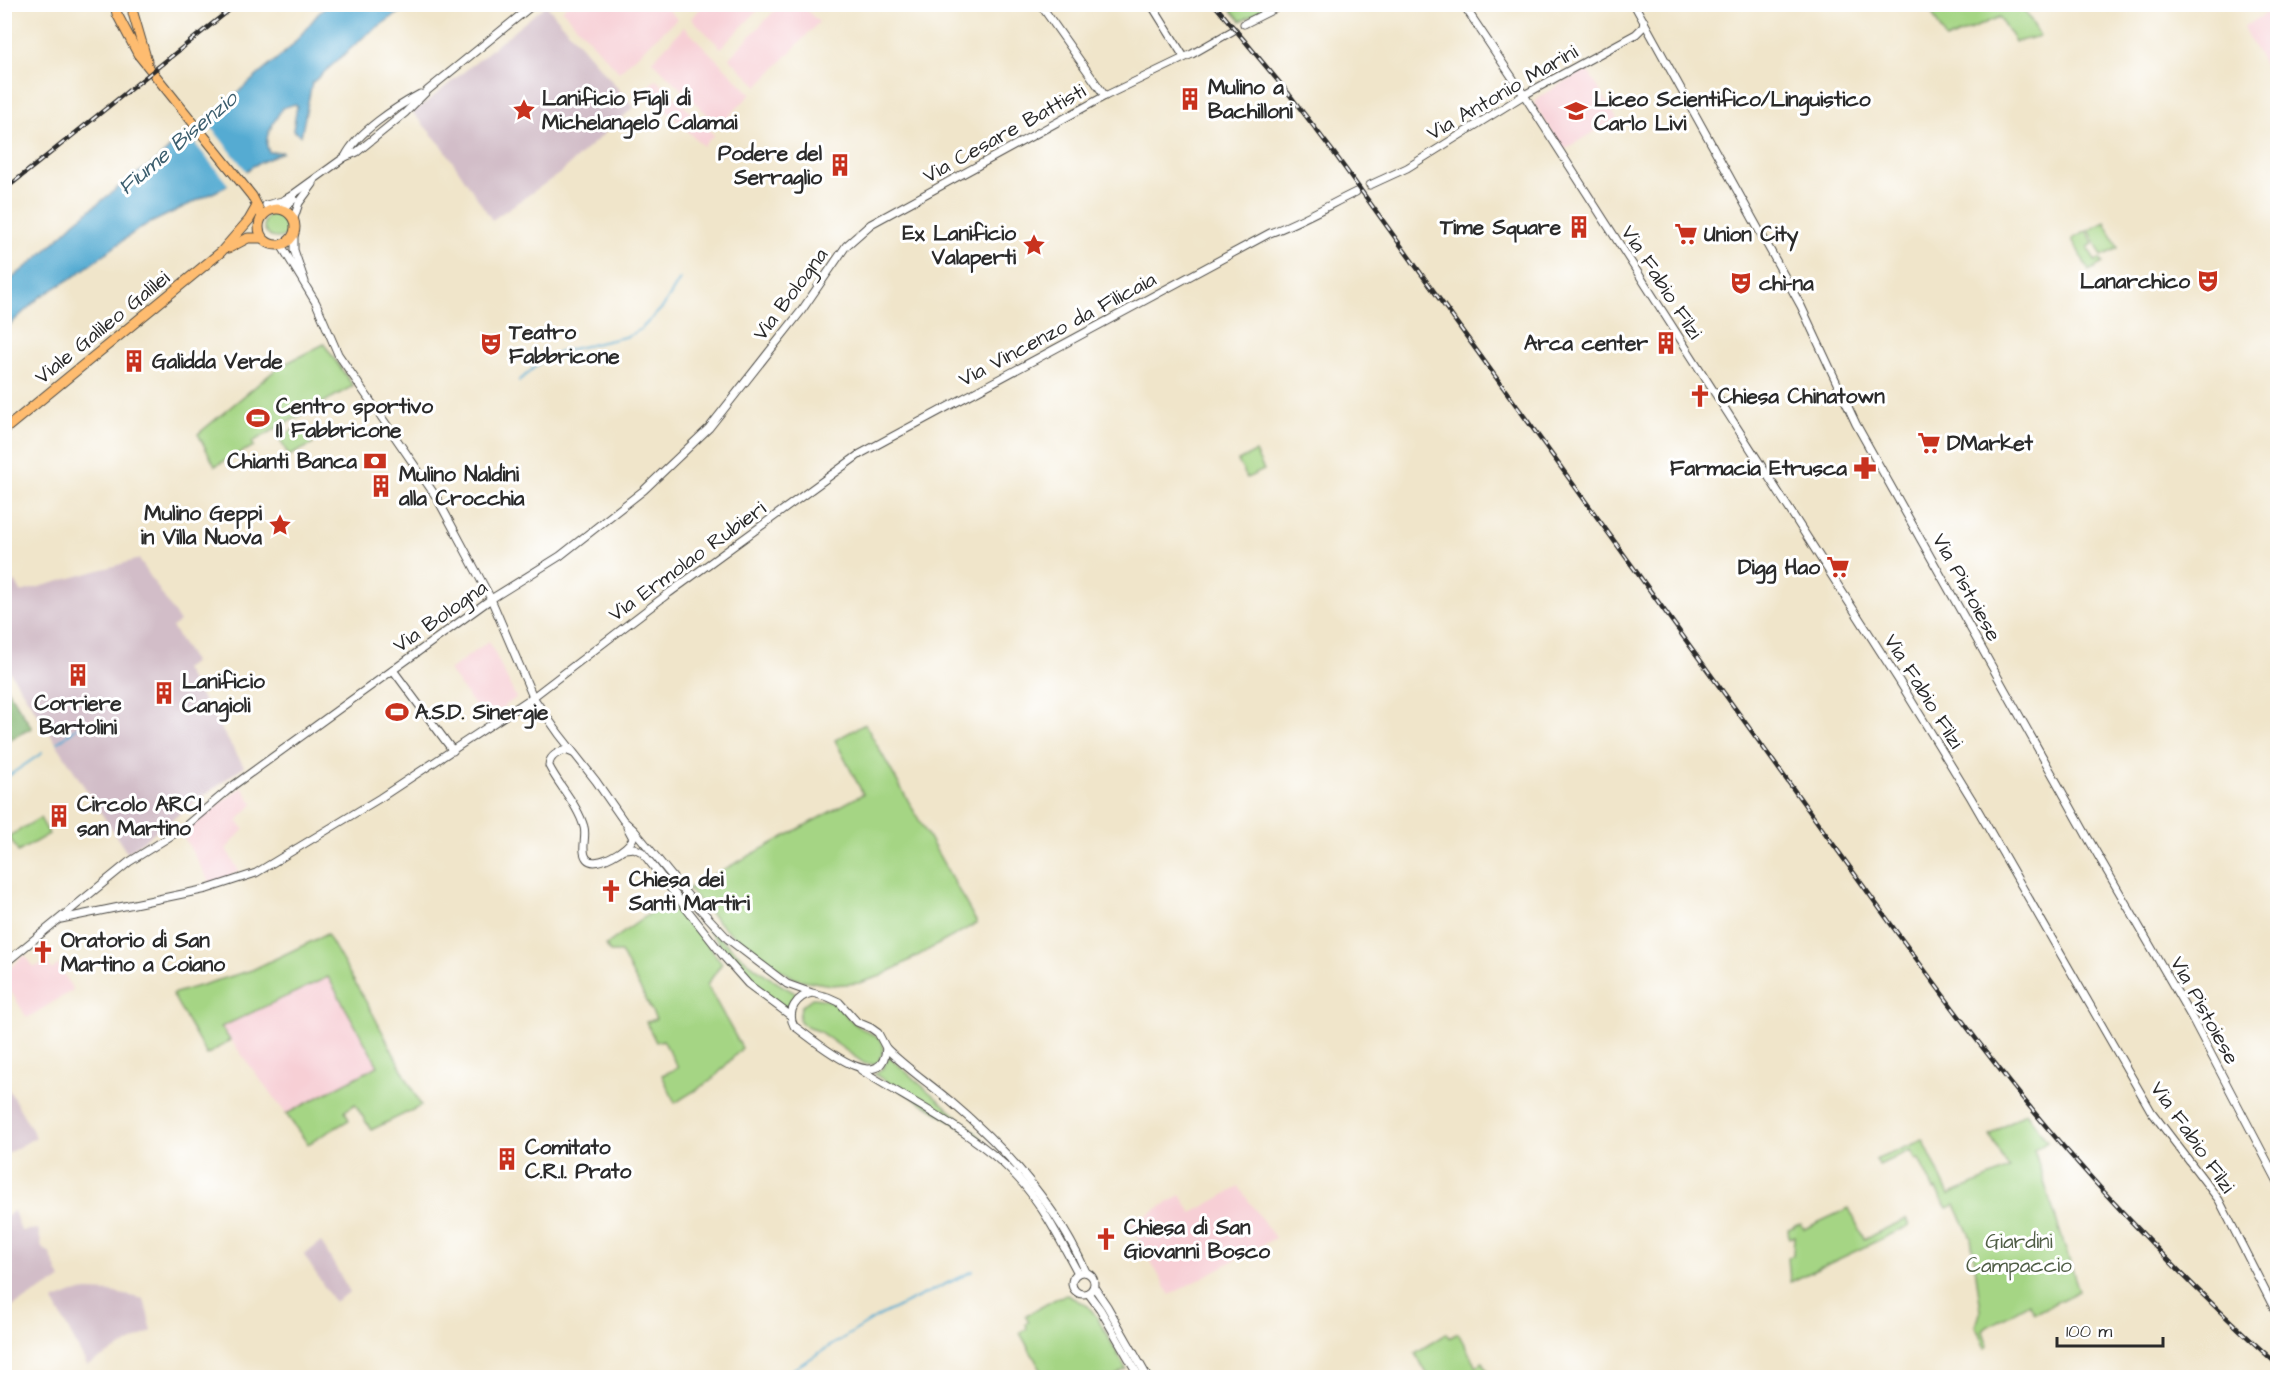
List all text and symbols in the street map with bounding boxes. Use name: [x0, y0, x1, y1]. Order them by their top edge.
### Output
street label: Via Antonio Marini: [1421, 37, 1583, 148]
place label: Mulino a Bachilloni: [1208, 73, 1293, 126]
street label: Via Cesare Battisti: [918, 77, 1091, 190]
water label: Fiume Bisenzio: [112, 83, 246, 202]
place label: Lanificio Figli di Michelangelo Calamai: [542, 84, 738, 139]
place label: Liceo Scientifico/Linguistico Carlo Livi: [1594, 85, 1871, 138]
building icon: Mulino a Bachilloni: [1177, 86, 1203, 112]
place icon: Lanificio Figli di Michelangelo Calamai: [511, 97, 537, 123]
school or university icon: Liceo Scientifico/Linguistico Carlo Livi: [1563, 98, 1589, 124]
place label: Podere del Serraglio: [718, 139, 823, 194]
building icon: Podere del Serraglio: [827, 152, 853, 178]
place label: Time Square: [1439, 213, 1562, 243]
building icon: Time Square: [1566, 214, 1592, 240]
place label: Ex Lanificio Valaperti: [902, 219, 1017, 273]
street label: Via Fabio Filzi: [1614, 220, 1709, 345]
place label: Union City: [1704, 220, 1799, 252]
supermarket icon: Union City: [1673, 221, 1699, 247]
place icon: Ex Lanificio Valaperti: [1021, 232, 1047, 258]
street label: Via Bologna: [746, 242, 837, 348]
street label: Viale Galileo Galilei: [29, 264, 176, 391]
street label: Via Vincenzo da Filicaia: [953, 265, 1161, 394]
place label: Lanarchico: [2080, 267, 2190, 296]
theatre icon: Lanarchico: [2195, 268, 2221, 294]
place label: chì-na: [1759, 269, 1814, 298]
theatre icon: chì-na: [1728, 270, 1754, 296]
place label: Teatro Fabbricone: [508, 318, 620, 371]
place label: Arca center: [1524, 329, 1648, 358]
building icon: Arca center: [1653, 330, 1679, 356]
theatre icon: Teatro Fabbricone: [478, 331, 504, 357]
place label: Galidda Verde: [152, 347, 283, 376]
building icon: Galidda Verde: [121, 348, 147, 374]
place label: Chiesa Chinatown: [1718, 382, 1885, 411]
church icon: Chiesa Chinatown: [1687, 383, 1713, 409]
place label: Centro sportivo Il Fabbricone: [276, 392, 433, 445]
sports icon: Centro sportivo Il Fabbricone: [245, 405, 271, 431]
place label: DMarket: [1947, 429, 2034, 458]
supermarket icon: DMarket: [1916, 430, 1942, 456]
place label: Chianti Banca: [227, 447, 357, 476]
bank icon: Chianti Banca: [362, 448, 388, 474]
place label: Farmacia Etrusca: [1670, 454, 1847, 483]
pharmacy icon: Farmacia Etrusca: [1852, 455, 1878, 481]
place label: Mulino Naldini alla Crocchia: [398, 460, 525, 513]
building icon: Mulino Naldini alla Crocchia: [368, 473, 394, 499]
street label: Via Ermolao Rubieri: [602, 494, 772, 629]
place label: Mulino Geppi in Villa Nuova: [141, 499, 263, 552]
place icon: Mulino Geppi in Villa Nuova: [267, 512, 293, 538]
street label: Via Pistoiese: [1925, 528, 2008, 646]
place label: Digg Hao: [1738, 553, 1820, 584]
supermarket icon: Digg Hao: [1825, 554, 1851, 580]
street label: Via Bologna: [387, 573, 495, 661]
street label: Via Fabio Filzi: [1877, 628, 1970, 754]
building icon: Corriere Bartolini: [65, 662, 91, 688]
place label: Lanificio Cangioli: [182, 667, 265, 722]
building icon: Lanificio Cangioli: [151, 680, 177, 706]
place label: Corriere Bartolini: [34, 689, 122, 742]
place label: A.S.D. Sinergie: [415, 698, 549, 729]
sports icon: A.S.D. Sinergie: [384, 699, 410, 725]
place label: Circolo ARCI san Martino: [77, 790, 202, 843]
building icon: Circolo ARCI san Martino: [46, 803, 72, 829]
place label: Chiesa dei Santi Martiri: [628, 865, 751, 918]
church icon: Chiesa dei Santi Martiri: [598, 878, 624, 904]
place label: Oratorio di San Martino a Coiano: [61, 926, 225, 979]
church icon: Oratorio di San Martino a Coiano: [30, 939, 56, 965]
street label: Via Pistoiese: [2163, 951, 2246, 1069]
street label: Via Fabio Filzi: [2143, 1076, 2242, 1199]
place label: Comitato C.R.I. Prato: [525, 1133, 631, 1186]
building icon: Comitato C.R.I. Prato: [494, 1146, 520, 1172]
place label: Chiesa di San Giovanni Bosco: [1124, 1213, 1270, 1266]
church icon: Chiesa di San Giovanni Bosco: [1093, 1226, 1119, 1252]
park label: Giardini Campaccio: [1966, 1227, 2072, 1281]
scale bar: [2057, 1310, 2164, 1348]
text: 100 m: [2066, 1319, 2112, 1344]

